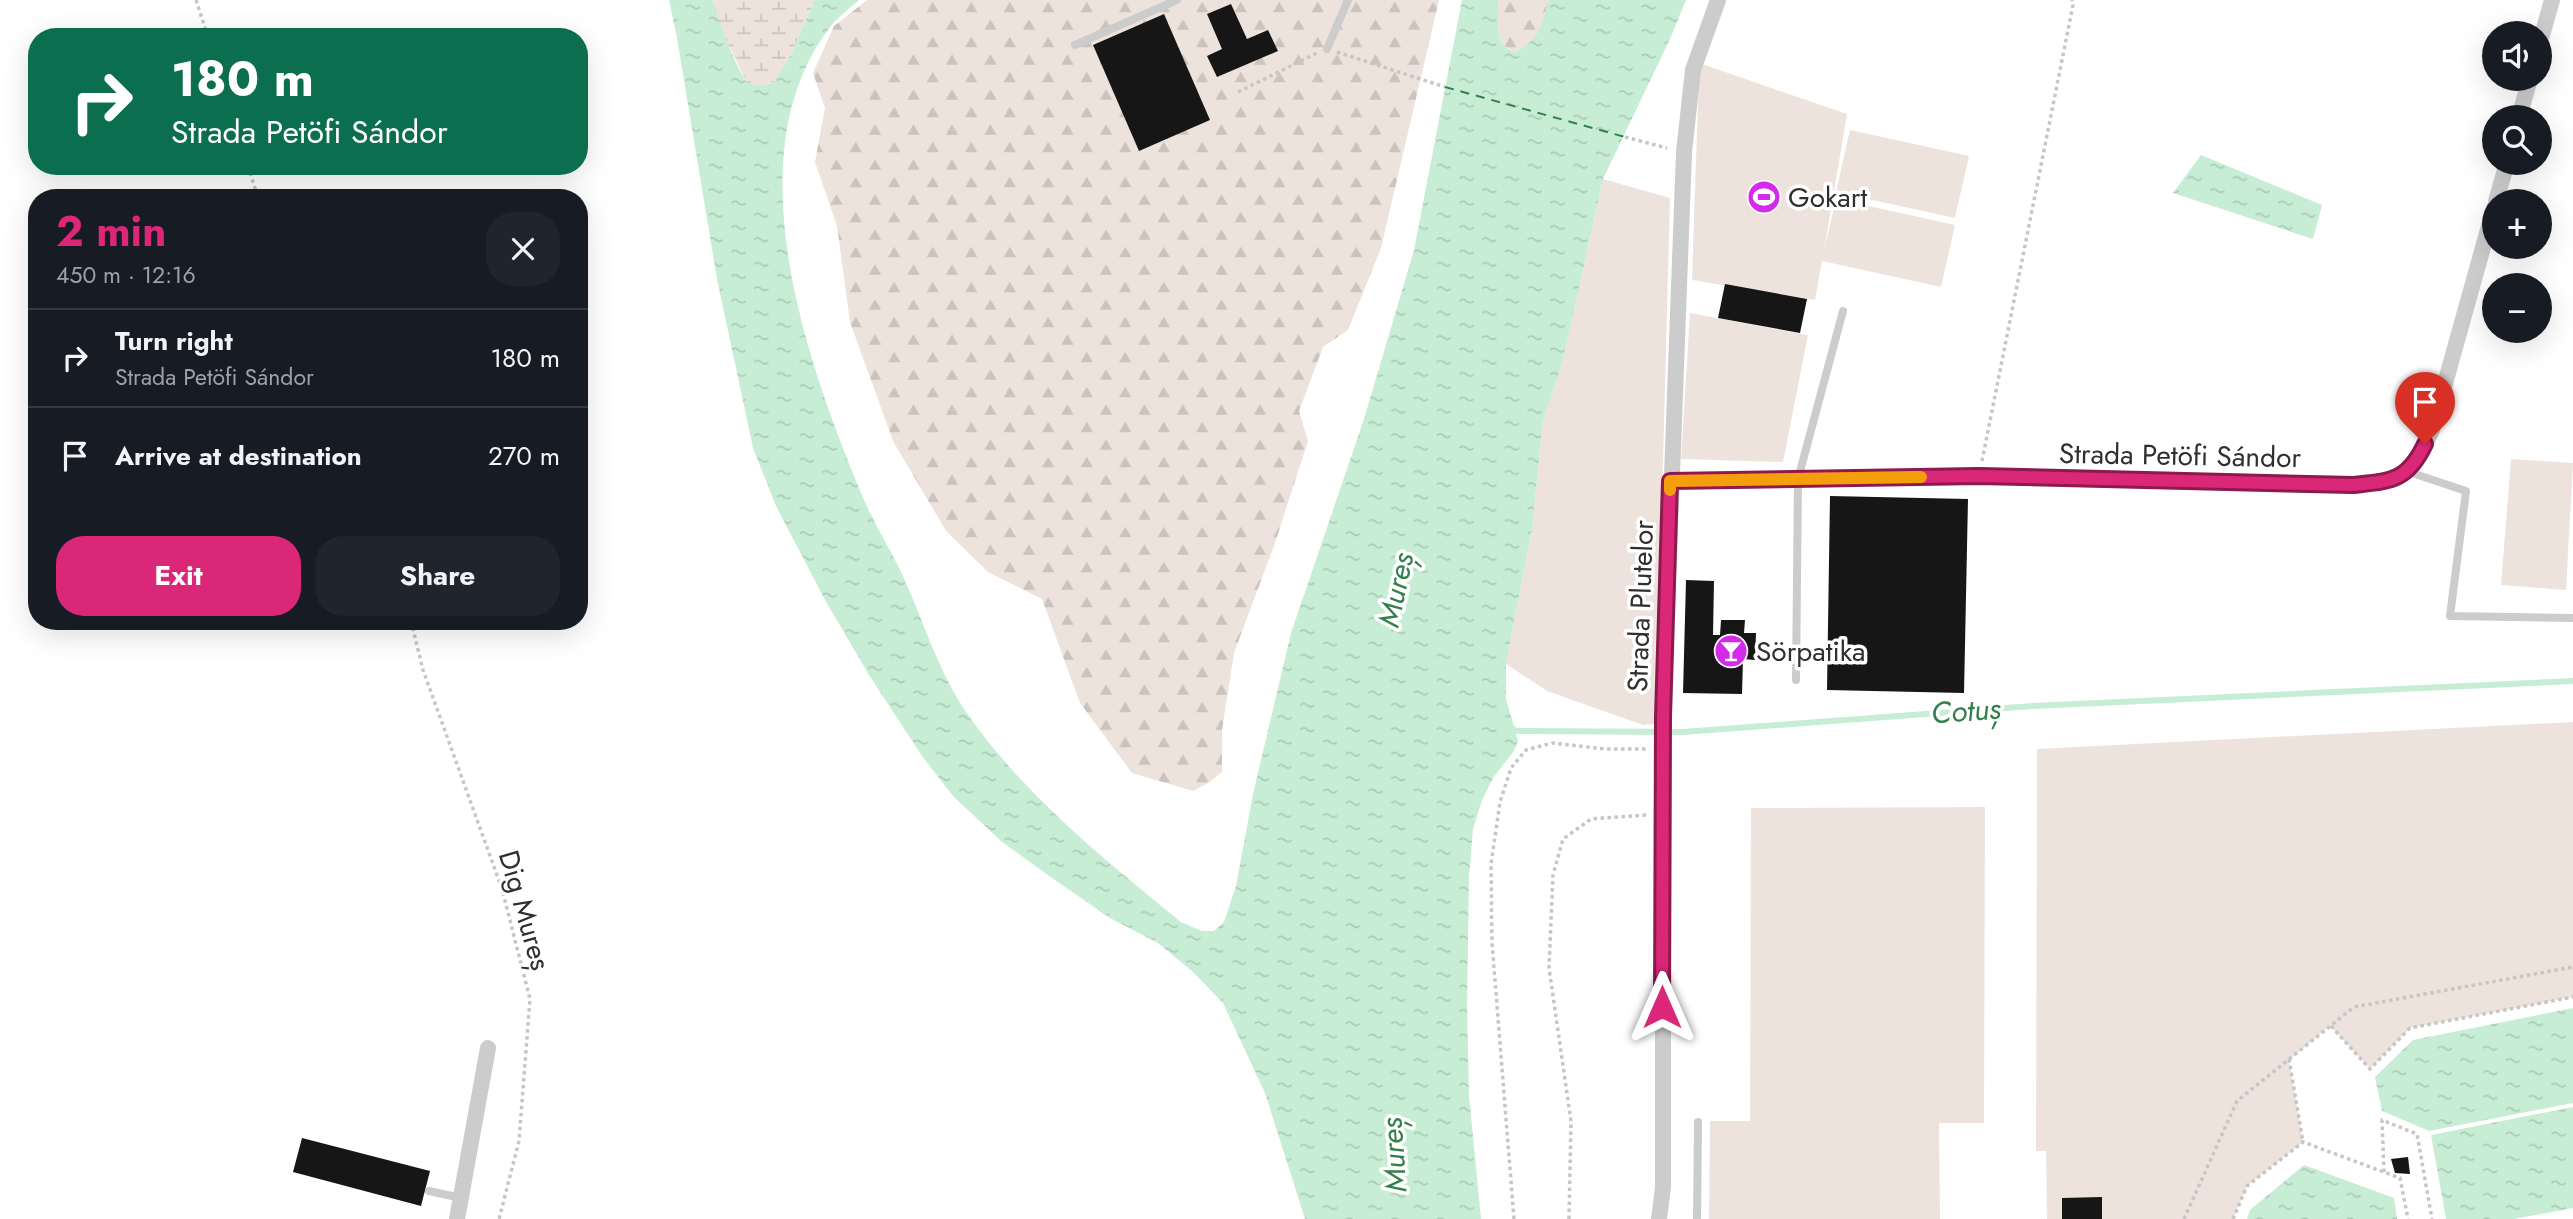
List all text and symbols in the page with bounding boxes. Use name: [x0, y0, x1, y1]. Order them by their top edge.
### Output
map controls: [2482, 21, 2552, 343]
button: sound: [2482, 21, 2552, 91]
text: 180 m: [171, 44, 314, 114]
icon: right: [56, 56, 147, 147]
button: search: [2482, 105, 2552, 175]
text: Strada Petöfi Sándor: [171, 109, 448, 155]
place label: Gokart: [1788, 177, 1867, 218]
sports icon: Gokart: [1745, 178, 1783, 216]
button: +: [2482, 189, 2552, 259]
text: 2 min: [56, 201, 166, 262]
button: close: [486, 212, 560, 286]
text: 450 m · 12:16: [56, 258, 196, 292]
button: −: [2482, 273, 2552, 343]
text: Turn right: [115, 322, 233, 360]
icon: right: [56, 339, 94, 377]
text: 180 m: [490, 339, 560, 377]
text: Strada Petöfi Sándor: [115, 360, 314, 394]
pin: [2395, 372, 2455, 444]
icon: arrive: [2406, 383, 2444, 421]
street label: Strada Petöfi Sándor: [2059, 433, 2302, 478]
icon: arrive: [56, 437, 94, 475]
text: Arrive at destination: [115, 437, 362, 475]
text: 270 m: [488, 437, 560, 475]
street label: Strada Plutelor: [1617, 519, 1664, 693]
button: Exit: [56, 536, 301, 616]
button: Share: [315, 536, 560, 616]
water label: Mureș: [1367, 548, 1424, 631]
place label: Sörpatika: [1756, 631, 1865, 672]
bar icon: Sörpatika: [1712, 632, 1750, 670]
water label: Cotuș: [1930, 687, 2003, 734]
street label: Dig Mureș: [488, 845, 561, 975]
position arrow: [1625, 970, 1699, 1044]
water label: Mureș: [1369, 1116, 1418, 1194]

